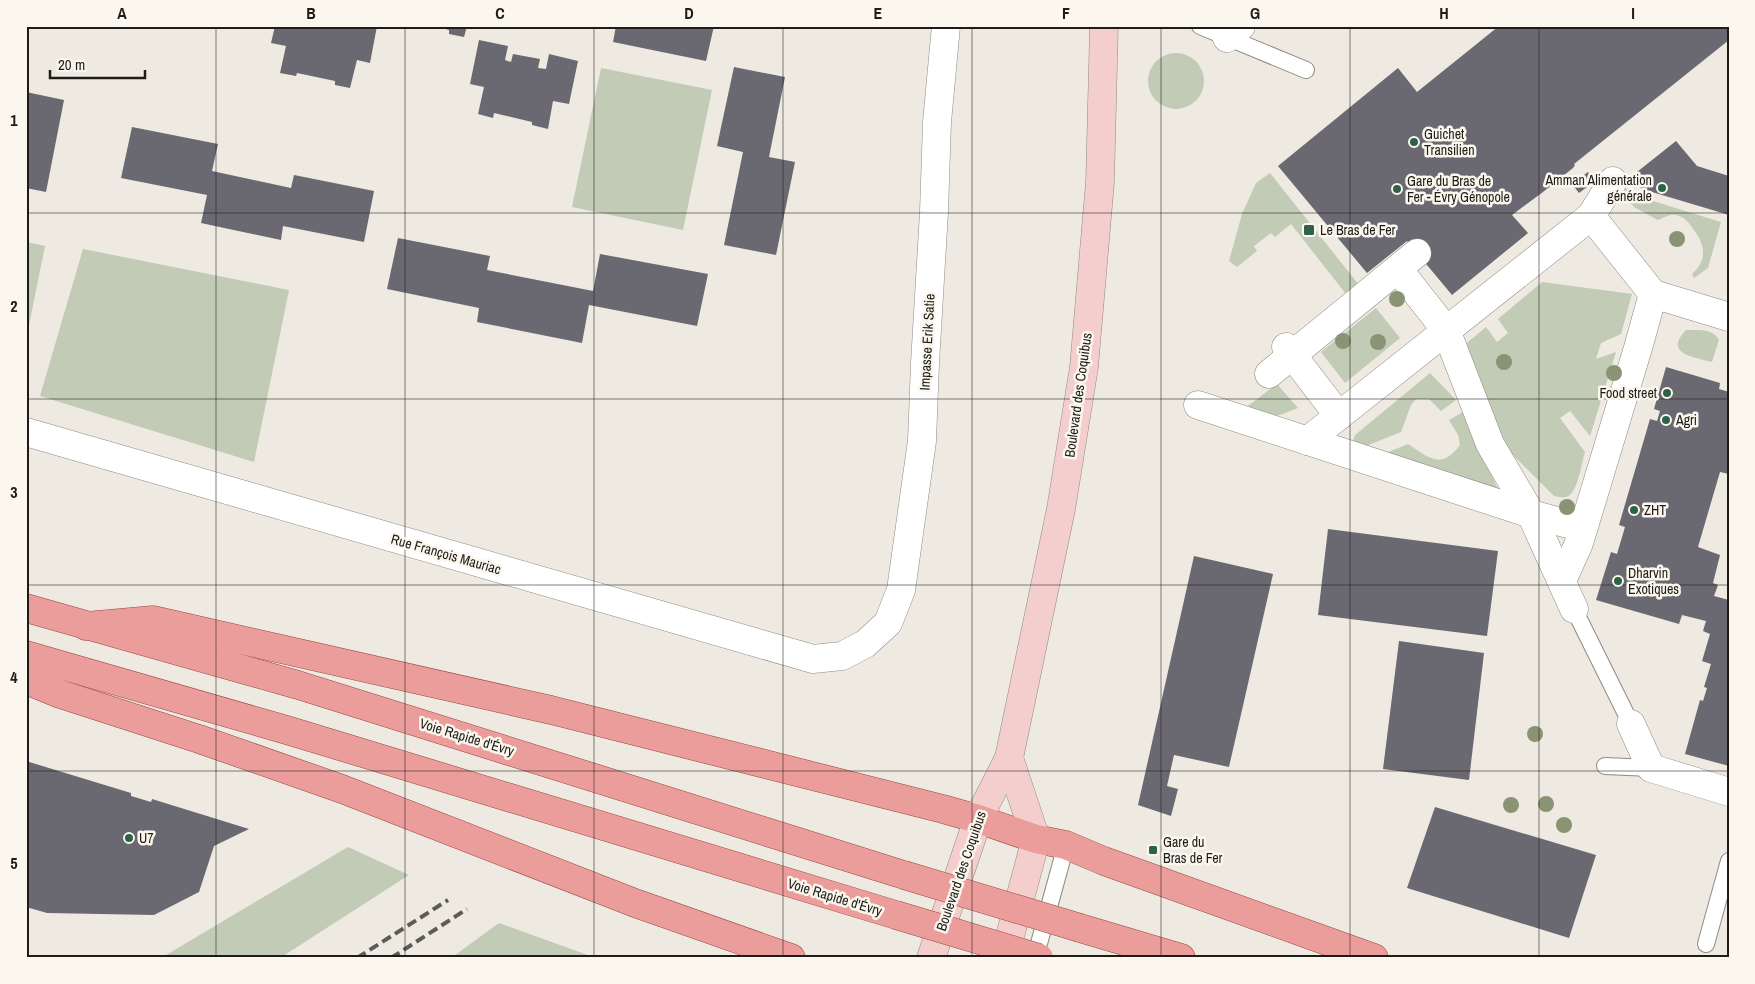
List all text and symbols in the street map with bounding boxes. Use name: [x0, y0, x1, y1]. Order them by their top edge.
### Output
text: A: [117, 2, 127, 24]
text: B: [306, 2, 316, 24]
text: C: [495, 2, 505, 24]
text: D: [684, 2, 694, 24]
text: E: [874, 2, 883, 24]
text: F: [1062, 2, 1070, 24]
text: G: [1250, 2, 1260, 24]
text: H: [1439, 2, 1449, 24]
text: I: [1631, 2, 1635, 24]
scale bar: [50, 48, 145, 80]
text: 20 m: [58, 54, 85, 75]
text: 1: [10, 109, 18, 131]
place label: Guichet Transilien: [1424, 125, 1475, 159]
marker: Guichet Transilien: [1408, 136, 1420, 148]
place label: Amman Alimentation générale: [1544, 171, 1652, 205]
place label: Gare du Bras de Fer - Évry Génopole: [1407, 172, 1510, 206]
marker: Amman Alimentation générale: [1656, 182, 1668, 194]
marker: Gare du Bras de Fer - Évry Génopole: [1391, 183, 1403, 195]
place label: Le Bras de Fer: [1320, 221, 1396, 239]
marker: Le Bras de Fer: [1302, 223, 1316, 237]
street label: Impasse Erik Satie: [915, 293, 939, 391]
text: 2: [10, 295, 18, 317]
street label: Boulevard des Coquibus: [1060, 331, 1096, 459]
place label: Food street: [1599, 384, 1657, 402]
marker: Food street: [1661, 387, 1673, 399]
place label: Agri: [1675, 411, 1697, 429]
marker: Agri: [1660, 414, 1672, 426]
text: 3: [10, 481, 18, 503]
place label: ZHT: [1644, 501, 1666, 519]
marker: ZHT: [1628, 504, 1640, 516]
street label: Rue François Mauriac: [389, 530, 503, 578]
place label: Dharvin Exotiques: [1628, 564, 1679, 598]
marker: Dharvin Exotiques: [1612, 575, 1624, 587]
text: 4: [10, 666, 18, 688]
street label: Voie Rapide d'Évry: [418, 714, 517, 760]
street label: Boulevard des Coquibus: [932, 808, 990, 933]
place label: U7: [139, 829, 154, 847]
marker: U7: [123, 832, 135, 844]
place label: Gare du Bras de Fer: [1163, 833, 1223, 867]
marker: Gare du Bras de Fer: [1147, 844, 1159, 856]
text: 5: [10, 852, 18, 874]
street label: Voie Rapide d'Évry: [786, 874, 885, 920]

